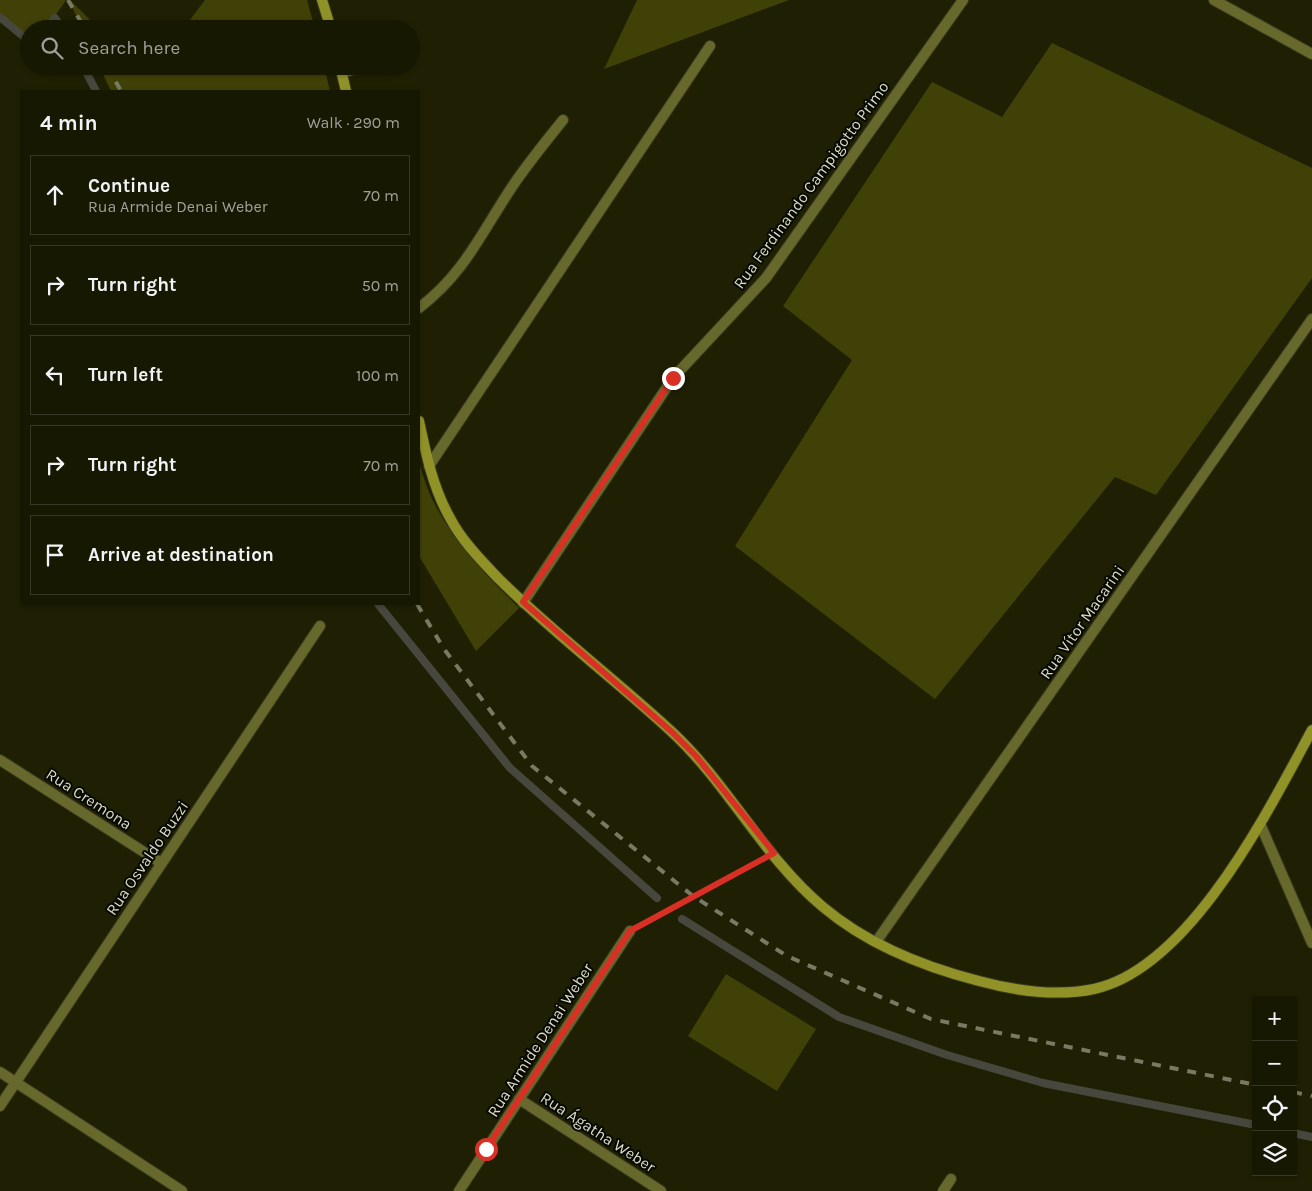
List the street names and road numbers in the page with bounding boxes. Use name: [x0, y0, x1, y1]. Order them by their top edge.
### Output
street label: Rua Ferdinando Campigotto Primo: [729, 78, 893, 292]
street label: Rua Vítor Macarini: [1036, 561, 1128, 683]
street label: Rua Cremona: [43, 764, 135, 834]
street label: Rua Osvaldo Buzzi: [102, 797, 192, 919]
street label: Rua Armide Denai Weber: [483, 959, 597, 1120]
street label: Rua Ágatha Weber: [537, 1088, 659, 1176]

